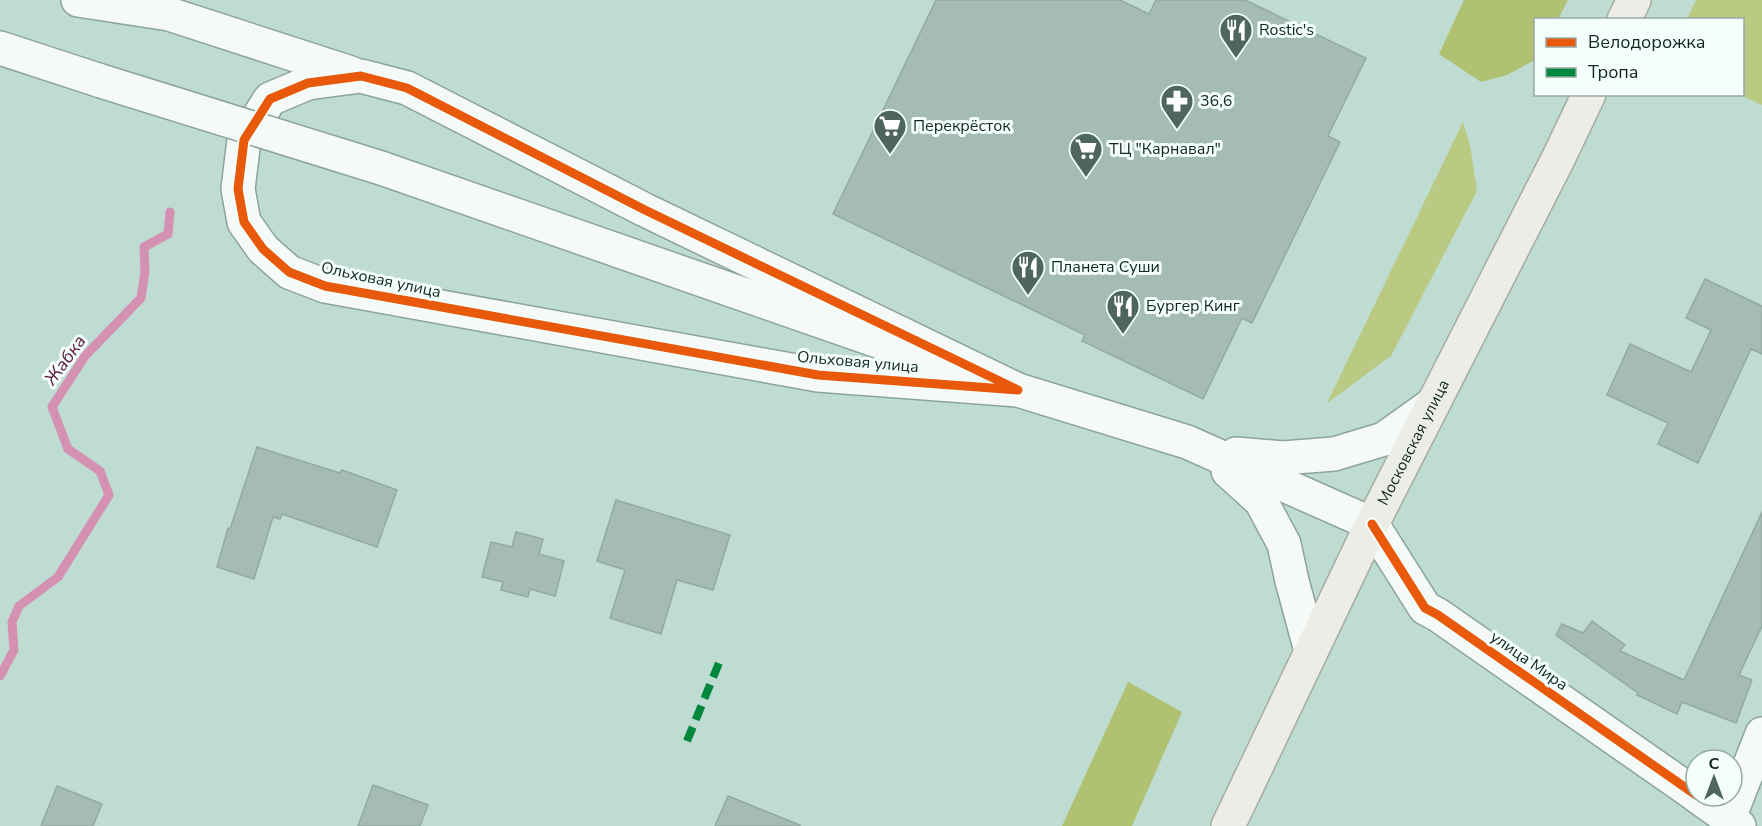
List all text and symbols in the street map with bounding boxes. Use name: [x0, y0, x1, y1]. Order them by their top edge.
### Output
restaurant icon: Rostic's: [1218, 12, 1254, 59]
legend: [1534, 18, 1744, 96]
place label: Rostic's: [1259, 19, 1314, 41]
text: Велодорожка: [1588, 30, 1705, 54]
text: Тропа: [1588, 60, 1639, 84]
pharmacy icon: 36,6: [1159, 83, 1195, 130]
place label: 36,6: [1200, 90, 1232, 112]
supermarket icon: Перекрёсток: [872, 108, 908, 155]
place label: Перекрёсток: [913, 115, 1011, 137]
supermarket icon: ТЦ "Карнавал": [1068, 131, 1104, 178]
place label: ТЦ "Карнавал": [1109, 138, 1221, 160]
restaurant icon: Планета Суши: [1010, 249, 1046, 296]
place label: Планета Суши: [1051, 256, 1160, 278]
street label: Ольховая улица: [319, 257, 443, 303]
restaurant icon: Бургер Кинг: [1105, 288, 1141, 335]
place label: Бургер Кинг: [1146, 295, 1240, 317]
water label: Жабка: [38, 330, 91, 391]
street label: Ольховая улица: [796, 346, 920, 378]
street label: Московская улица: [1372, 376, 1455, 509]
street label: улица Мира: [1486, 626, 1572, 696]
north arrow: [1684, 748, 1744, 808]
text: С: [1709, 753, 1720, 775]

